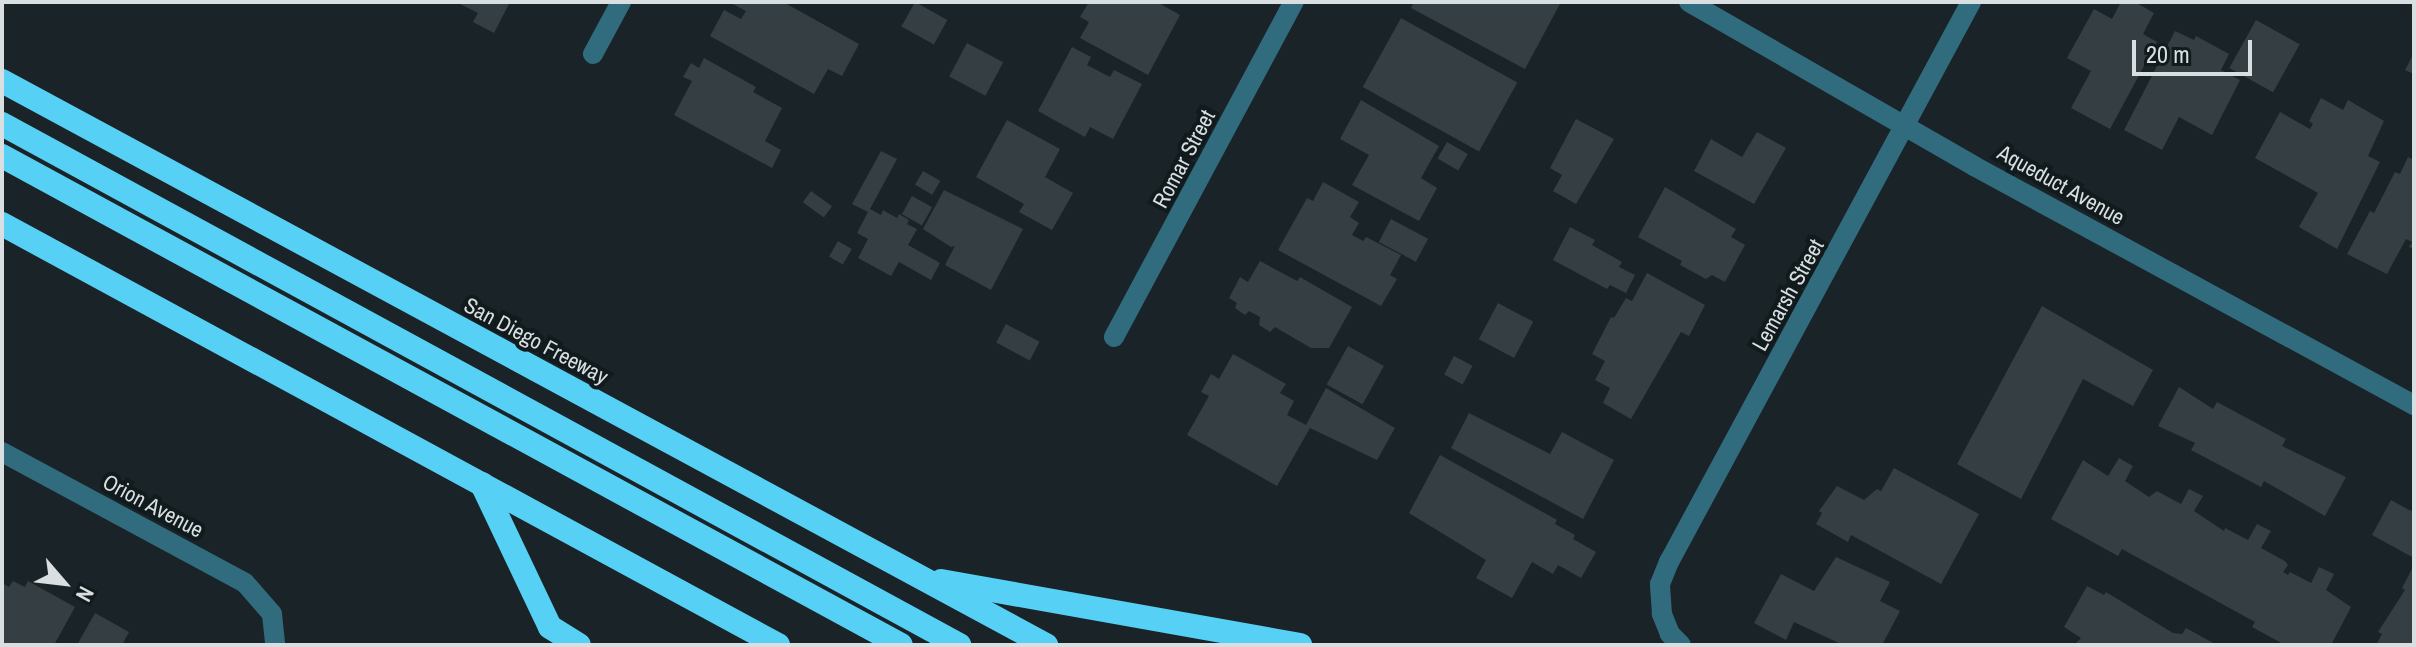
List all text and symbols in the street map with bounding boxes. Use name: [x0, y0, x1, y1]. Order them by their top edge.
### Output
scale bar: [2136, 24, 2256, 74]
text: 20 m: [2146, 38, 2190, 70]
street label: Romar Street: [1147, 105, 1221, 213]
street label: Aqueduct Avenue: [1992, 139, 2130, 231]
street label: Lemarsh Street: [1747, 235, 1829, 355]
street label: San Diego Freeway: [459, 292, 613, 390]
street label: Orion Avenue: [98, 468, 208, 544]
north arrow: [24, 543, 104, 623]
text: N: [69, 581, 101, 607]

